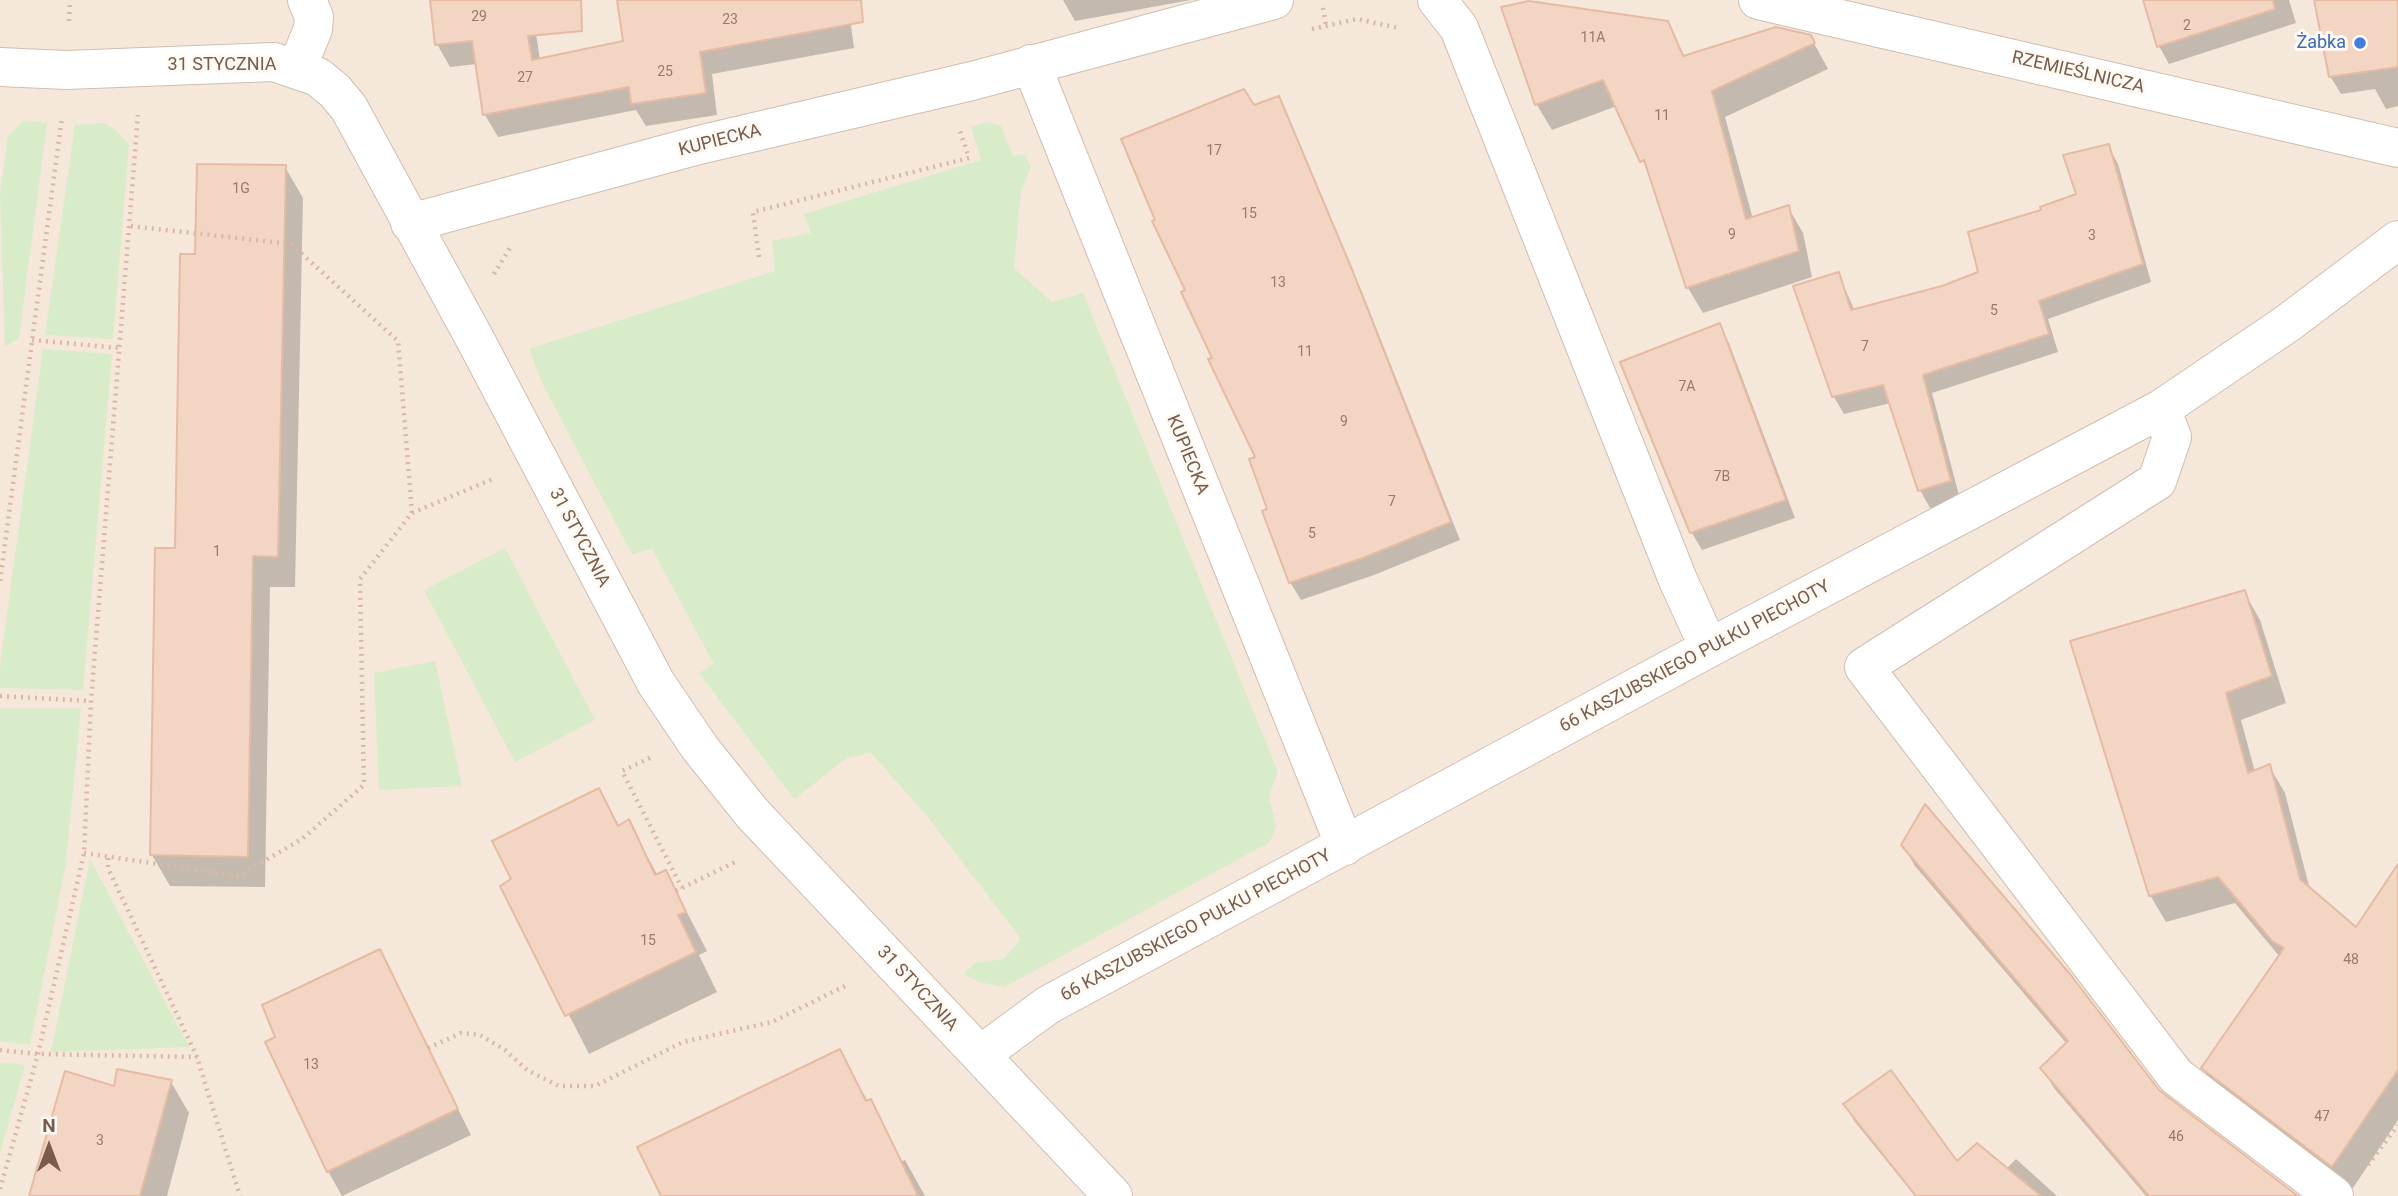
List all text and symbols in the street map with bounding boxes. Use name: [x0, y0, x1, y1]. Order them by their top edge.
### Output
house number: 29: [471, 9, 487, 25]
house number: 23: [722, 12, 738, 28]
house number: 2: [2183, 18, 2191, 34]
house number: 11A: [1581, 30, 1605, 46]
place label: Żabka: [2296, 32, 2346, 54]
marker: Żabka: [2352, 35, 2368, 51]
street label: RZEMIEŚLNICZA: [2010, 47, 2146, 99]
street label: 31 STYCZNIA: [168, 54, 276, 76]
house number: 25: [657, 64, 673, 80]
house number: 27: [517, 70, 533, 86]
house number: 11: [1654, 108, 1670, 124]
street label: KUPIECKA: [677, 120, 763, 162]
house number: 17: [1206, 143, 1222, 159]
house number: 1G: [232, 181, 250, 197]
house number: 15: [1241, 206, 1257, 222]
house number: 9: [1728, 227, 1736, 243]
house number: 3: [2088, 228, 2096, 244]
house number: 13: [1270, 275, 1286, 291]
house number: 5: [1990, 303, 1998, 319]
house number: 7: [1861, 339, 1869, 355]
house number: 11: [1297, 344, 1313, 360]
house number: 7A: [1678, 379, 1696, 395]
street label: KUPIECKA: [1161, 412, 1213, 498]
house number: 9: [1340, 414, 1348, 430]
house number: 7B: [1714, 469, 1730, 485]
street label: 31 STYCZNIA: [544, 485, 614, 591]
house number: 7: [1388, 494, 1396, 510]
house number: 5: [1308, 526, 1316, 542]
house number: 1: [213, 544, 221, 560]
street label: 66 KASZUBSKIEGO PUŁKU PIECHOTY: [1556, 576, 1834, 738]
street label: 66 KASZUBSKIEGO PUŁKU PIECHOTY: [1057, 845, 1335, 1007]
house number: 15: [640, 933, 656, 949]
street label: 31 STYCZNIA: [872, 942, 962, 1036]
house number: 48: [2343, 952, 2359, 968]
house number: 13: [303, 1057, 319, 1073]
house number: 47: [2314, 1109, 2330, 1125]
north arrow: [14, 1112, 84, 1182]
text: N: [42, 1114, 56, 1137]
house number: 46: [2168, 1129, 2184, 1145]
house number: 3: [96, 1133, 104, 1149]

